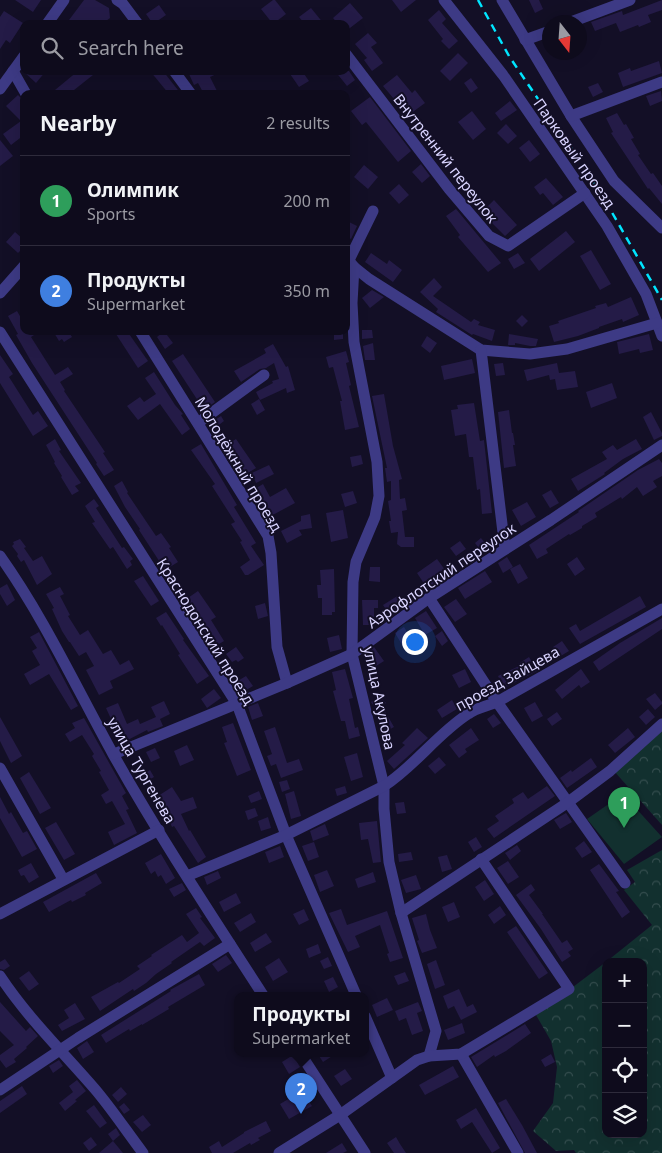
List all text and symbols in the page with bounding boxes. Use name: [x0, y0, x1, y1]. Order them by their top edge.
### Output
north arrow: [542, 15, 587, 60]
search box: [20, 20, 350, 75]
icon: search: [38, 34, 66, 62]
text: Search here: [78, 35, 184, 61]
street label: Внутренний переулок: [389, 89, 503, 227]
street label: Парковый проезд: [530, 94, 620, 212]
text: Nearby: [40, 109, 116, 137]
text: 2 results: [266, 112, 330, 134]
text: Олимпик: [87, 177, 179, 203]
text: 1: [51, 190, 61, 212]
text: 200 m: [283, 190, 330, 212]
text: Sports: [87, 203, 135, 225]
text: Продукты: [87, 267, 186, 293]
text: 2: [51, 280, 61, 302]
text: 350 m: [283, 280, 330, 302]
text: Supermarket: [87, 293, 185, 315]
street label: Молодёжный проезд: [191, 393, 287, 535]
street label: Аэрофлотский переулок: [363, 518, 519, 632]
street label: Краснодонский проезд: [153, 554, 259, 708]
your location: [402, 629, 428, 655]
street label: проезд Зайцева: [451, 641, 563, 715]
street label: улица Акулова: [359, 644, 401, 752]
street label: улица Тургенева: [103, 713, 181, 827]
pin: 1: [608, 787, 640, 828]
map controls: [602, 958, 647, 1138]
button: +: [602, 958, 647, 1003]
popup: [234, 992, 369, 1057]
text: Продукты: [252, 1001, 351, 1027]
button: −: [602, 1003, 647, 1048]
text: Supermarket: [252, 1027, 350, 1049]
button: locate: [602, 1048, 647, 1093]
pin: 2: [285, 1073, 317, 1114]
button: layers: [602, 1093, 647, 1138]

